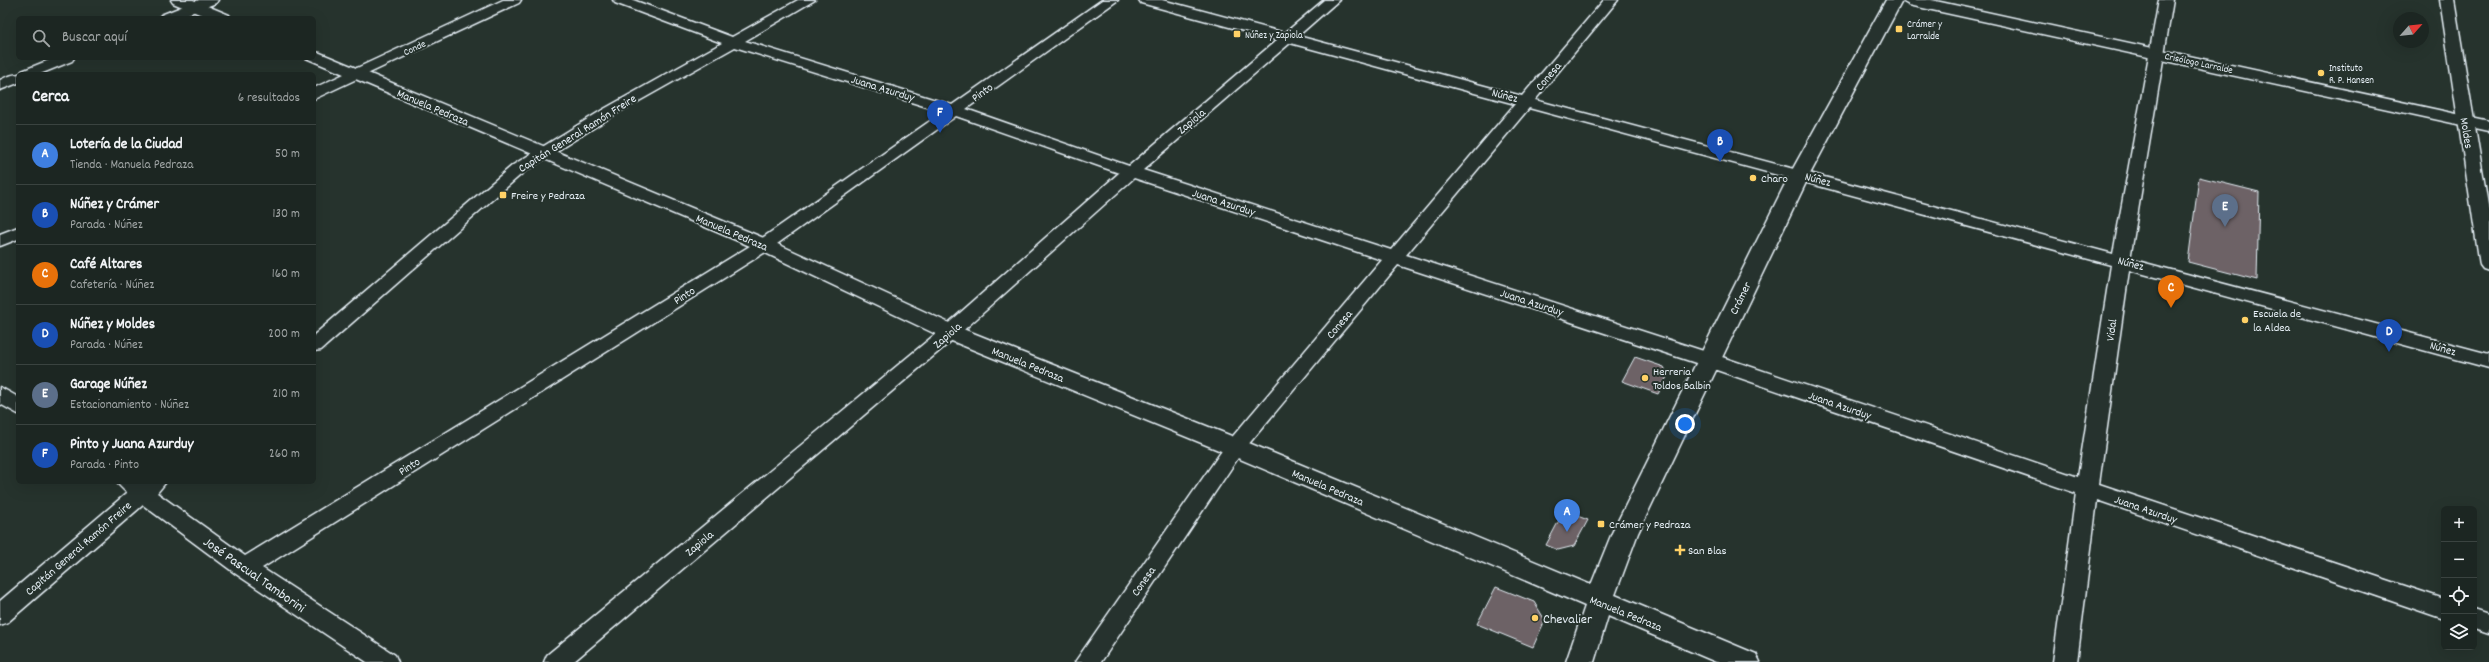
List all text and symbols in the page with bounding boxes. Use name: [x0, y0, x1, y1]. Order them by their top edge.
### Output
north arrow: [2393, 12, 2429, 48]
search box: [16, 16, 316, 60]
place label: Crámer y Larralde: [1907, 18, 1943, 44]
marker: Crámer y Larralde: [1894, 24, 1904, 34]
icon: search: [30, 27, 52, 49]
text: Buscar aquí: [62, 27, 127, 49]
marker: Núñez y Zapiola: [1232, 29, 1242, 39]
place label: Núñez y Zapiola: [1245, 29, 1303, 43]
street label: Conde: [401, 37, 429, 60]
street label: Crisólogo Larralde: [2163, 50, 2235, 78]
street label: Conesa: [1532, 59, 1566, 95]
place label: Instituto R. P. Hansen: [2329, 62, 2374, 88]
marker: Instituto R. P. Hansen: [2316, 68, 2326, 78]
street label: Juana Azurduy: [849, 72, 917, 107]
street label: Pinto: [969, 80, 997, 107]
street label: Núñez: [1490, 85, 1520, 108]
text: Cerca: [32, 86, 69, 110]
street label: Manuela Pedraza: [394, 86, 471, 131]
text: 6 resultados: [238, 89, 300, 108]
street label: Capitán General Ramón Freire: [516, 91, 640, 178]
pin: F: [927, 100, 953, 133]
street label: Zapiola: [1174, 105, 1210, 139]
street label: Moldes: [2455, 116, 2476, 150]
pin: B: [1707, 129, 1733, 162]
text: Lotería de la Ciudad: [70, 134, 183, 156]
text: A: [41, 145, 49, 164]
text: 50 m: [275, 145, 300, 164]
text: Tienda · Manuela Pedraza: [70, 156, 193, 175]
street label: Núñez: [1803, 169, 1833, 192]
place label: Charo: [1761, 171, 1788, 188]
marker: Charo: [1748, 173, 1758, 183]
street label: Juana Azurduy: [1190, 185, 1258, 222]
place label: Freire y Pedraza: [511, 188, 585, 205]
marker: Freire y Pedraza: [498, 190, 508, 200]
text: Núñez y Crámer: [70, 194, 159, 216]
pin: E: [2212, 194, 2238, 227]
text: B: [42, 205, 48, 224]
text: 130 m: [272, 205, 300, 224]
street label: Manuela Pedraza: [693, 211, 770, 256]
text: Parada · Núñez: [70, 216, 143, 235]
street label: Núñez: [2116, 253, 2146, 276]
text: Café Altares: [70, 254, 142, 276]
text: C: [42, 265, 48, 284]
text: 160 m: [272, 265, 300, 284]
pin: C: [2158, 275, 2184, 308]
text: Cafetería · Núñez: [70, 276, 154, 295]
street label: Crámer: [1726, 279, 1757, 318]
street label: Pinto: [671, 283, 699, 310]
street label: Juana Azurduy: [1498, 285, 1566, 322]
place label: Escuela de la Aldea: [2253, 306, 2301, 337]
street label: Conesa: [1323, 307, 1357, 343]
text: Núñez y Moldes: [70, 314, 155, 336]
marker: Escuela de la Aldea: [2240, 315, 2250, 325]
street label: Vidal: [2103, 318, 2122, 342]
street label: Zapiola: [930, 319, 966, 353]
pin: D: [2376, 319, 2402, 352]
text: D: [42, 325, 48, 344]
text: 200 m: [268, 325, 300, 344]
text: Parada · Núñez: [70, 336, 143, 355]
street label: Núñez: [2428, 338, 2458, 361]
street label: Manuela Pedraza: [989, 343, 1066, 388]
place label: Herreria Toldos Balbin: [1653, 364, 1711, 395]
marker: Herreria Toldos Balbin: [1640, 373, 1650, 383]
text: Garage Núñez: [70, 374, 147, 396]
text: E: [42, 385, 48, 404]
text: 210 m: [272, 385, 300, 404]
street label: Juana Azurduy: [1806, 388, 1874, 425]
text: Estacionamiento · Núñez: [70, 396, 189, 415]
your location: [1675, 414, 1695, 434]
text: Pinto y Juana Azurduy: [70, 434, 194, 456]
text: F: [42, 445, 48, 464]
text: 260 m: [269, 445, 300, 464]
street label: Pinto: [396, 454, 424, 481]
text: Parada · Pinto: [70, 456, 139, 475]
street label: Manuela Pedraza: [1289, 466, 1366, 511]
street label: Juana Azurduy: [2112, 492, 2180, 529]
street label: Capitán General Ramón Freire: [22, 498, 136, 600]
pin: A: [1554, 499, 1580, 532]
map controls: [2441, 506, 2477, 650]
button: +: [2441, 506, 2477, 542]
place label: Crámer y Pedraza: [1609, 517, 1691, 534]
marker: Crámer y Pedraza: [1596, 519, 1606, 529]
street label: Zapiola: [682, 527, 718, 561]
street label: José Pascual Tamborini: [199, 533, 309, 619]
button: −: [2441, 542, 2477, 578]
place label: San Blas: [1688, 543, 1726, 560]
marker: San Blas: [1675, 545, 1685, 555]
street label: Conesa: [1128, 563, 1161, 600]
button: locate: [2441, 578, 2477, 614]
street label: Manuela Pedraza: [1587, 592, 1664, 637]
place label: Chevalier: [1543, 610, 1593, 630]
marker: Chevalier: [1530, 613, 1540, 623]
button: layers: [2441, 614, 2477, 650]

